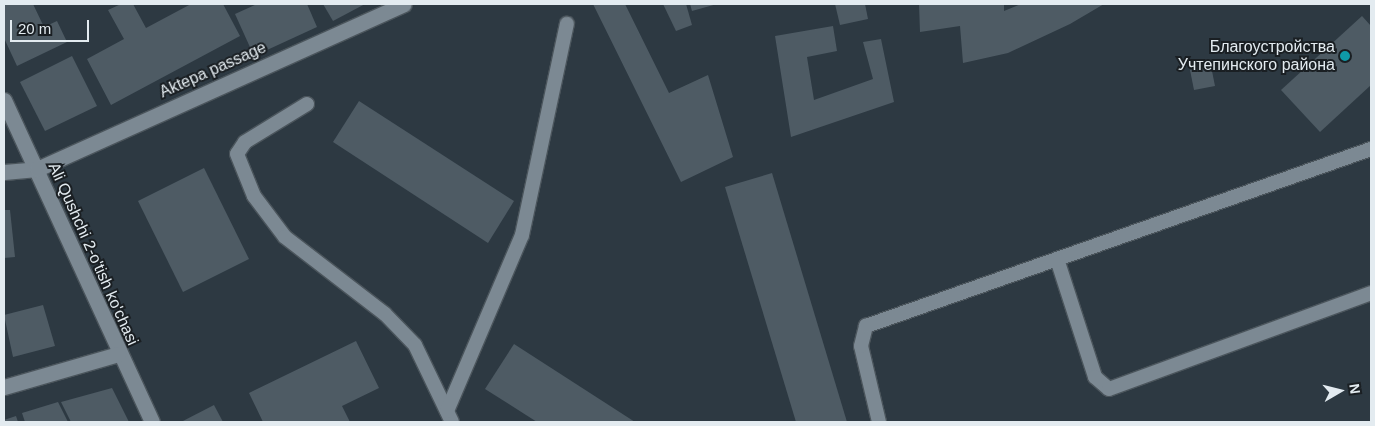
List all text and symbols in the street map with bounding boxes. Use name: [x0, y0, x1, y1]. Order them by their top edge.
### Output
scale bar: [12, 10, 91, 42]
text: 20 m: [18, 20, 51, 37]
place label: Благоустройства Учтепинского района: [1178, 37, 1335, 75]
street label: Aktepa passage: [157, 38, 269, 102]
marker: Благоустройства Учтепинского района: [1339, 50, 1351, 62]
street label: Ali Qushchi 2-o'tish ko'chasi: [44, 160, 142, 348]
north arrow: [1315, 366, 1365, 416]
text: N: [1346, 383, 1363, 395]

